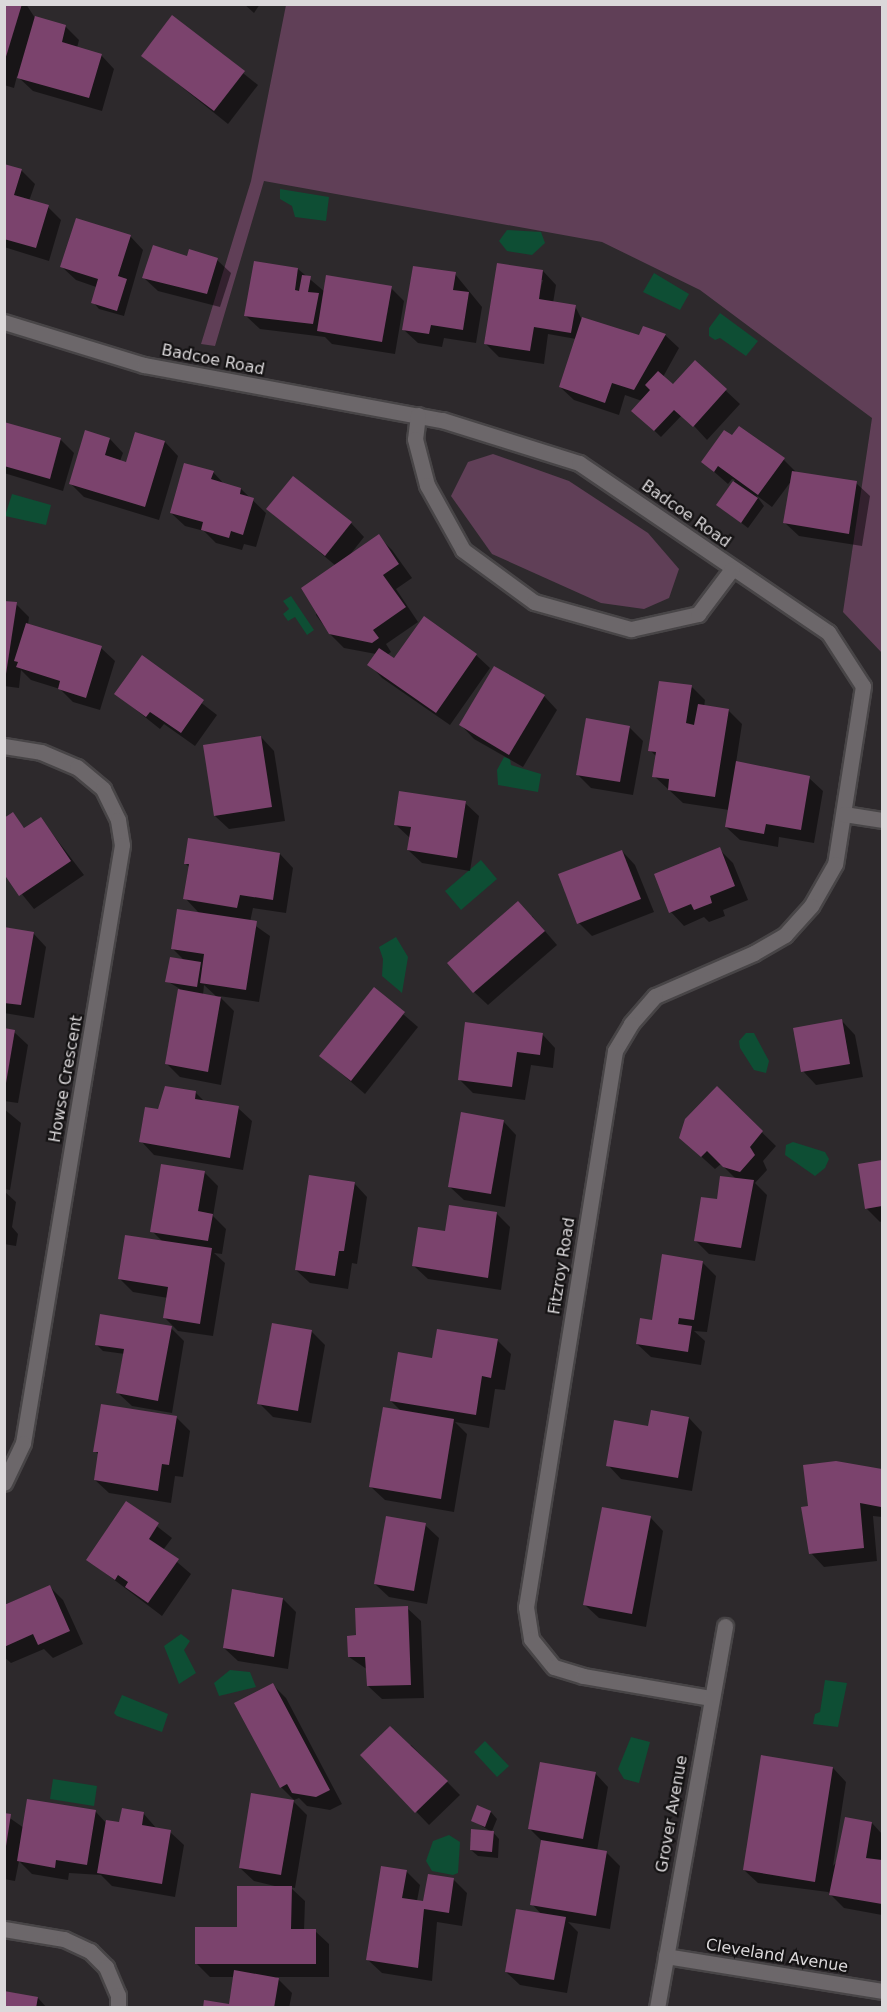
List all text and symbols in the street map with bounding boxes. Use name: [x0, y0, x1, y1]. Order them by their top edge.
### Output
street label: Badcoe Road: [160, 341, 266, 379]
street label: Badcoe Road: [638, 476, 734, 552]
street label: Howse Crescent: [45, 1014, 87, 1144]
street label: Fitzroy Road: [545, 1216, 579, 1316]
street label: Grover Avenue: [652, 1754, 692, 1874]
street label: Cleveland Avenue: [704, 1935, 850, 1977]

